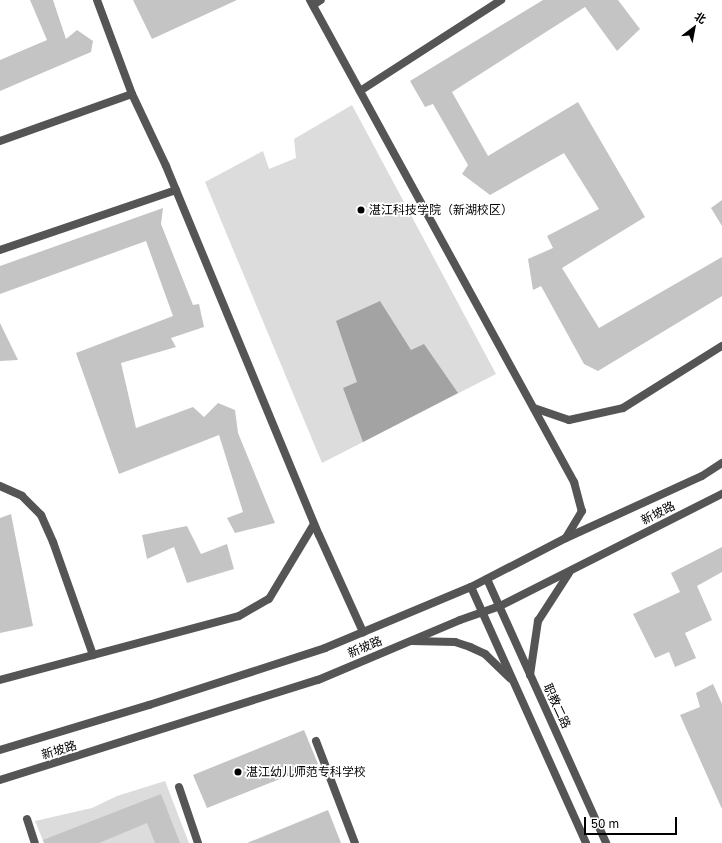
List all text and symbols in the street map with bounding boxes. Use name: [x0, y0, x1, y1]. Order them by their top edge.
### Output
north arrow: [674, 8, 714, 48]
text: 北: [693, 9, 709, 26]
place label: 湛江科技学院（新湖校区）: [369, 203, 513, 217]
marker: 湛江科技学院（新湖校区）: [356, 205, 366, 215]
street label: 新坡路: [639, 498, 677, 528]
street label: 新坡路: [346, 633, 384, 661]
street label: 职教二路: [540, 681, 574, 731]
street label: 新坡路: [40, 738, 78, 762]
place label: 湛江幼儿师范专科学校: [246, 765, 366, 779]
marker: 湛江幼儿师范专科学校: [233, 767, 243, 777]
scale bar: [586, 809, 679, 835]
text: 50 m: [591, 816, 619, 831]

